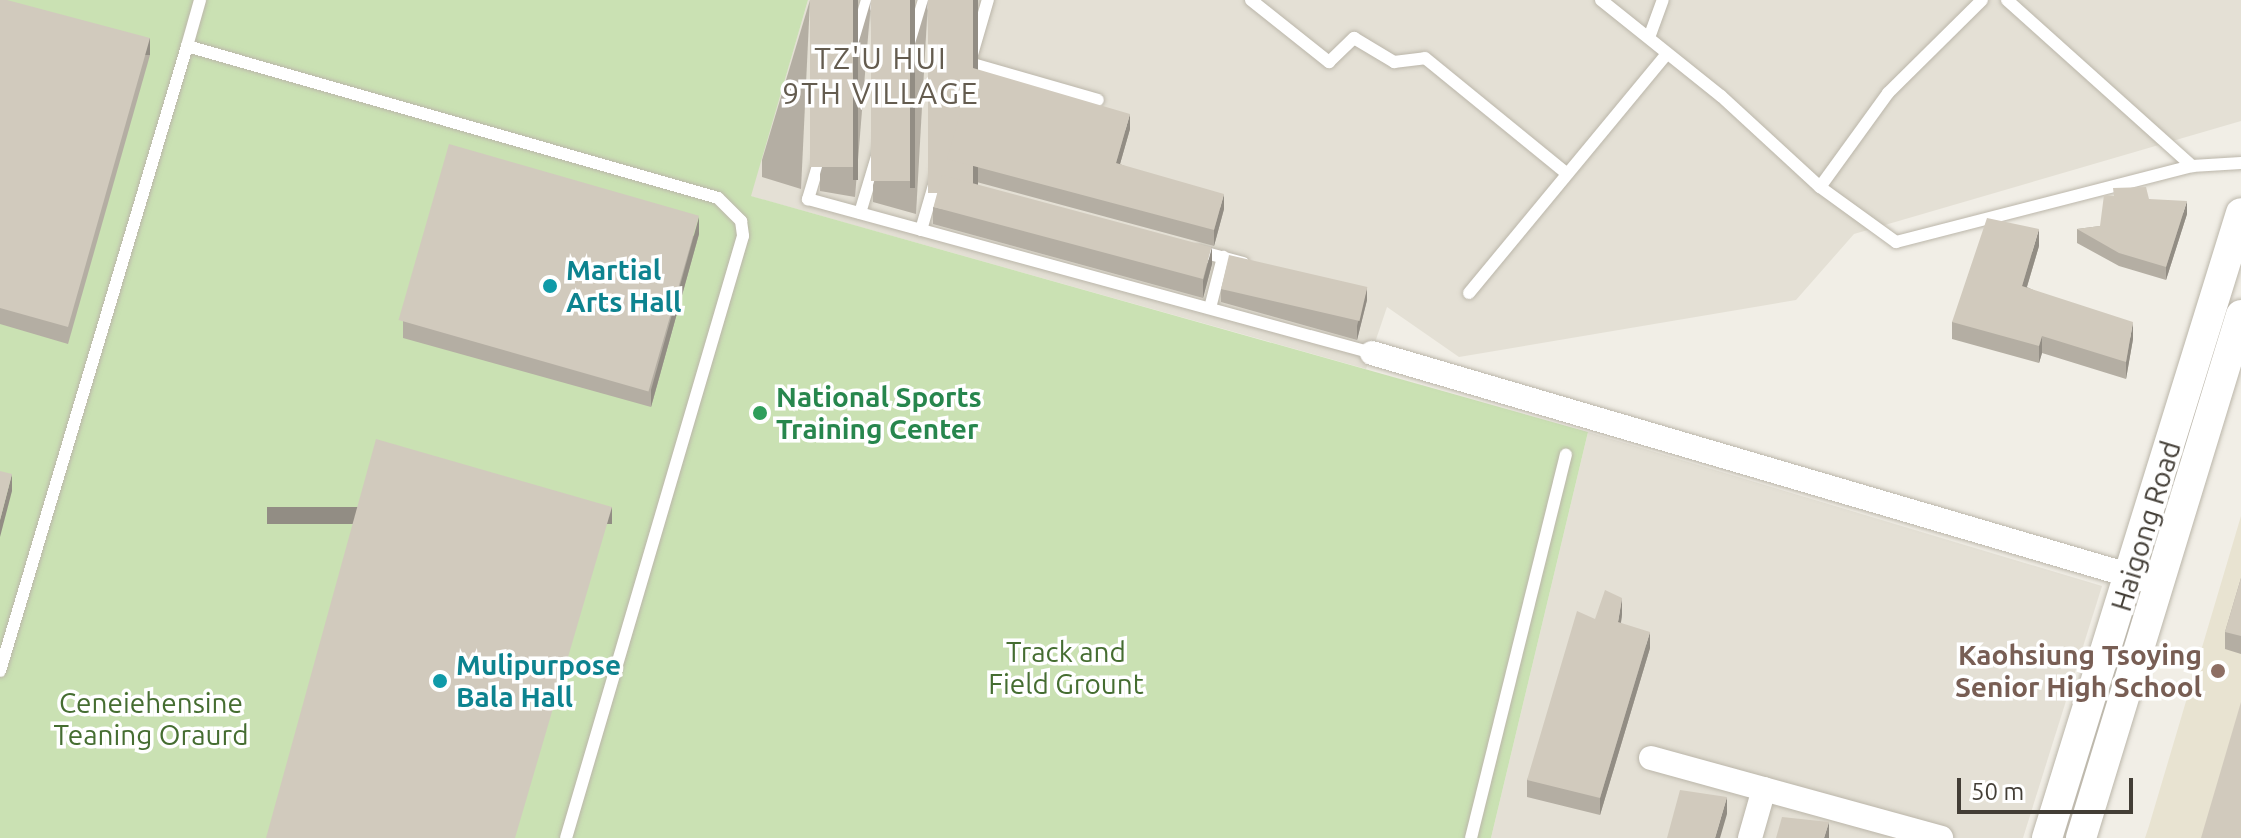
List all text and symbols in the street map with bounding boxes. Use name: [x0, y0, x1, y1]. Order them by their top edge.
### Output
district label: TZ'U HUI 9TH VILLAGE: [782, 40, 980, 110]
place label: Martial Arts Hall: [566, 253, 682, 319]
marker: Martial Arts Hall: [541, 277, 559, 295]
place label: National Sports Training Center: [776, 380, 982, 446]
marker: National Sports Training Center: [751, 404, 769, 422]
street label: Haigong Road: [2104, 437, 2188, 615]
park label: Track and Field Grount: [988, 635, 1144, 701]
place label: Kaohsiung Tsoying Senior High School: [1955, 638, 2202, 704]
place label: Mulipurpose Bala Hall: [456, 648, 621, 714]
marker: Kaohsiung Tsoying Senior High School: [2209, 662, 2227, 680]
marker: Mulipurpose Bala Hall: [431, 672, 449, 690]
park label: Ceneiehensine Teaning Oraurd: [53, 686, 249, 752]
scale bar: [1961, 762, 2137, 812]
text: 50 m: [1971, 778, 2024, 805]

